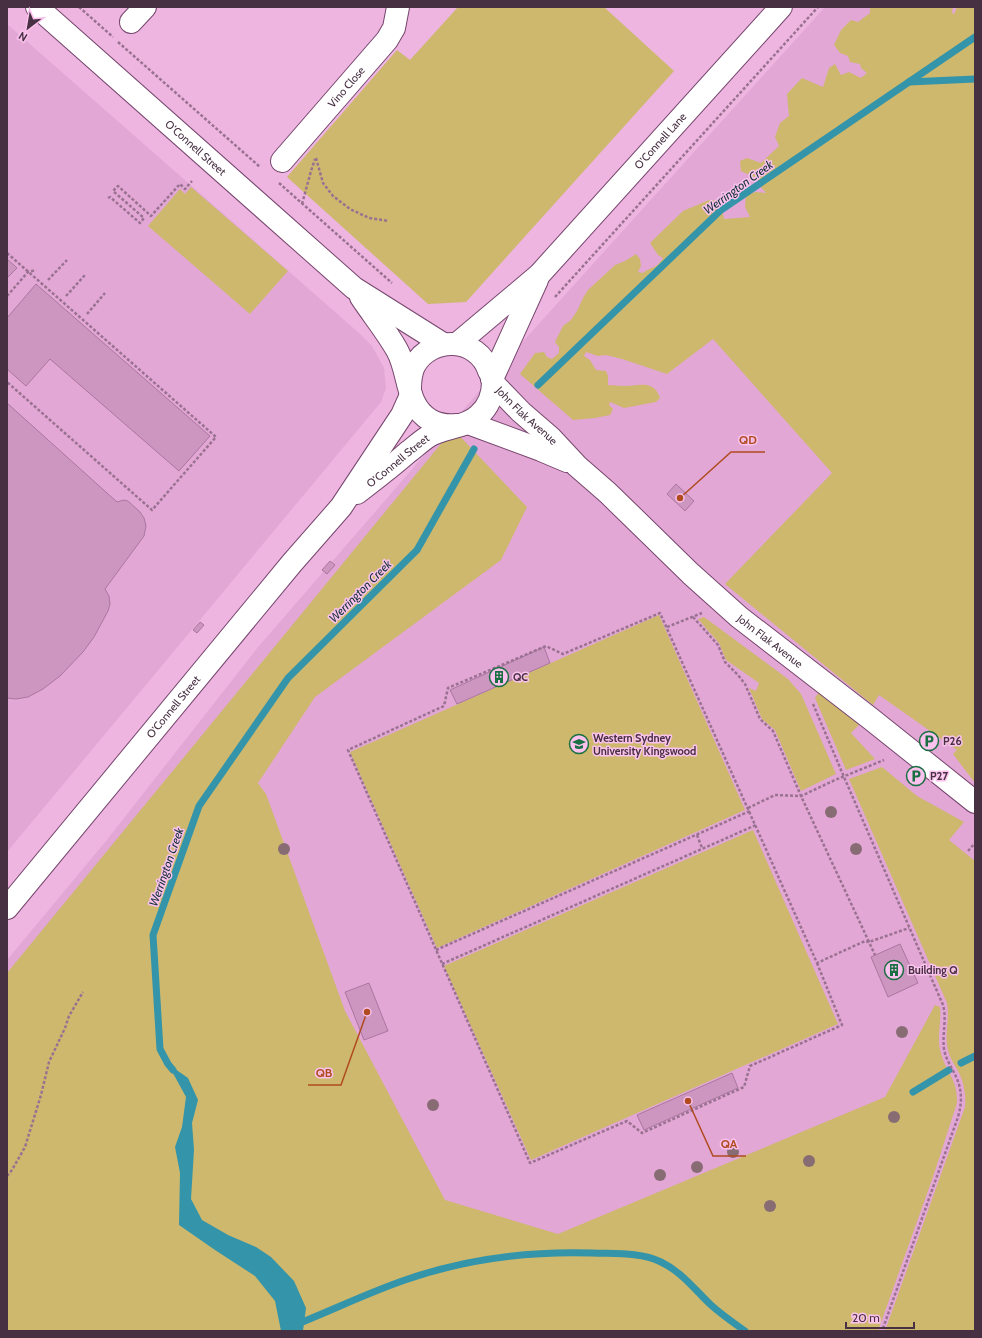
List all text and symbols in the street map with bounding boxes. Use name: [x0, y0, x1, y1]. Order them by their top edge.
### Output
north arrow: [8, 8, 48, 48]
text: N: [16, 29, 30, 45]
street label: Vino Close: [325, 63, 368, 110]
street label: O'Connell Lane: [631, 109, 690, 172]
street label: O'Connell Street: [162, 117, 229, 179]
water label: Werrington Creek: [700, 156, 776, 217]
street label: John Flak Avenue: [492, 383, 561, 448]
callout: QD: [731, 428, 765, 452]
street label: O'Connell Street: [363, 431, 432, 490]
text: QD: [739, 432, 757, 447]
water label: Werrington Creek: [326, 556, 395, 625]
street label: John Flak Avenue: [734, 611, 806, 671]
building icon: QC: [488, 666, 510, 688]
place label: QC: [513, 670, 528, 684]
street label: O'Connell Street: [143, 672, 203, 741]
parking icon: P26: [918, 730, 940, 752]
place label: Western Sydney University Kingswood: [593, 731, 696, 758]
school or university icon: Western Sydney University Kingswood: [568, 733, 590, 755]
place label: P26: [943, 734, 962, 748]
parking icon: P27: [905, 765, 927, 787]
place label: P27: [930, 769, 948, 783]
water label: Werrington Creek: [146, 825, 187, 908]
building icon: Building Q: [883, 959, 905, 981]
place label: Building Q: [908, 963, 958, 977]
callout: QB: [308, 1061, 341, 1085]
text: QB: [316, 1065, 333, 1080]
callout: QA: [713, 1132, 746, 1156]
text: QA: [721, 1136, 738, 1151]
scale bar: [846, 1304, 914, 1330]
text: 20 m: [852, 1310, 880, 1325]

